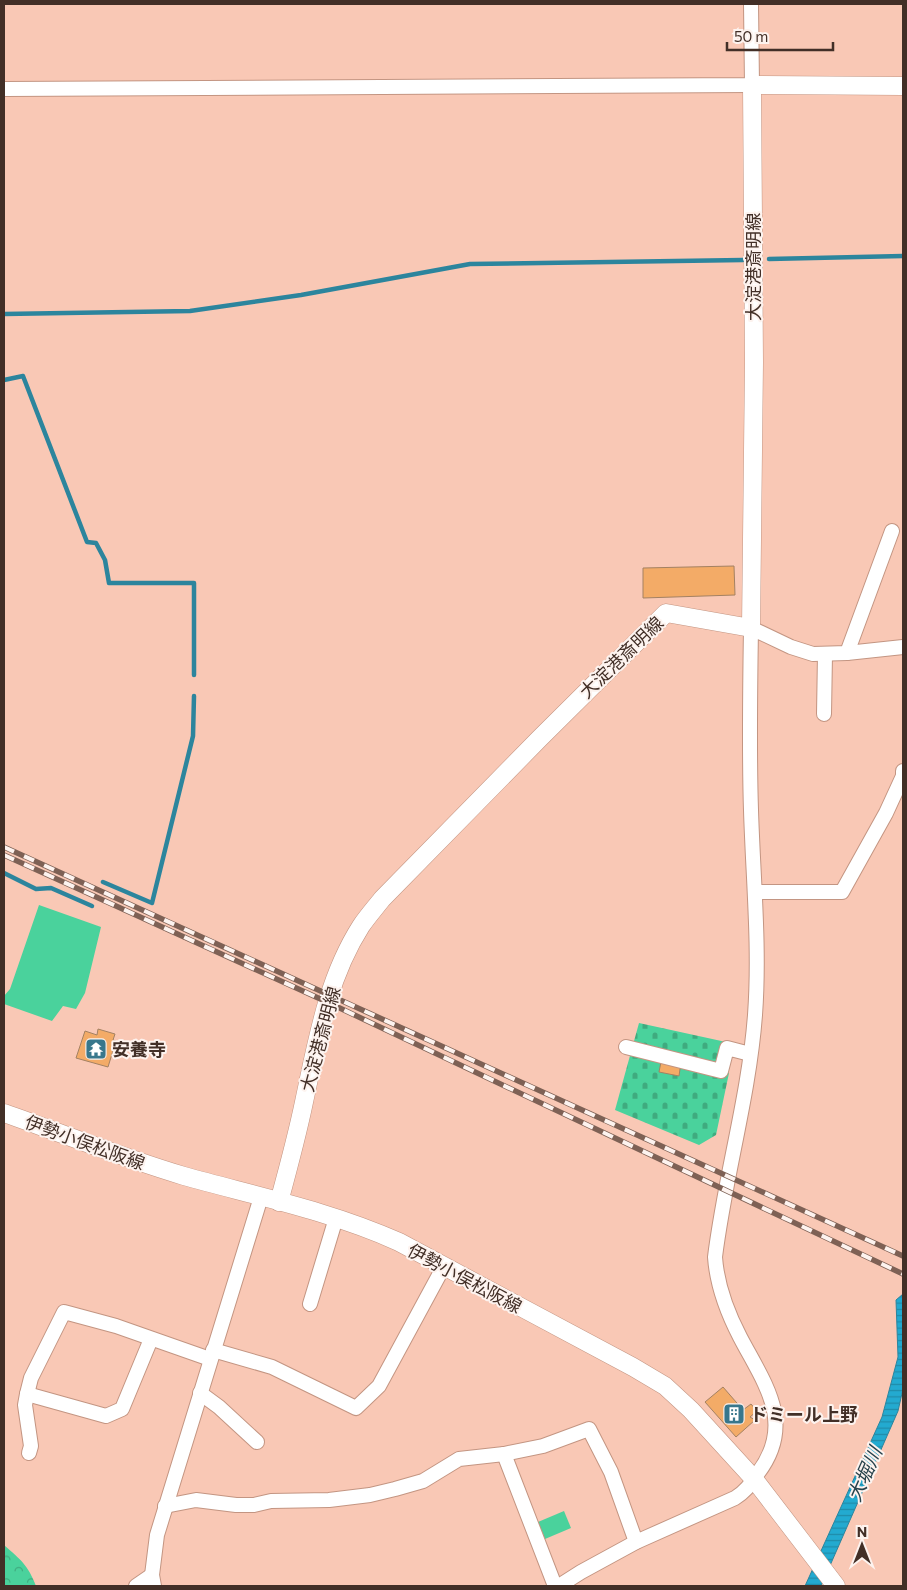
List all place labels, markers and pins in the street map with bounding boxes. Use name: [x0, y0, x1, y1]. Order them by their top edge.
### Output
temple icon: 安養寺: [84, 1037, 108, 1061]
place label: 安養寺: [112, 1038, 166, 1060]
building icon: ドミール上野: [722, 1402, 746, 1426]
place label: ドミール上野: [750, 1403, 858, 1425]

